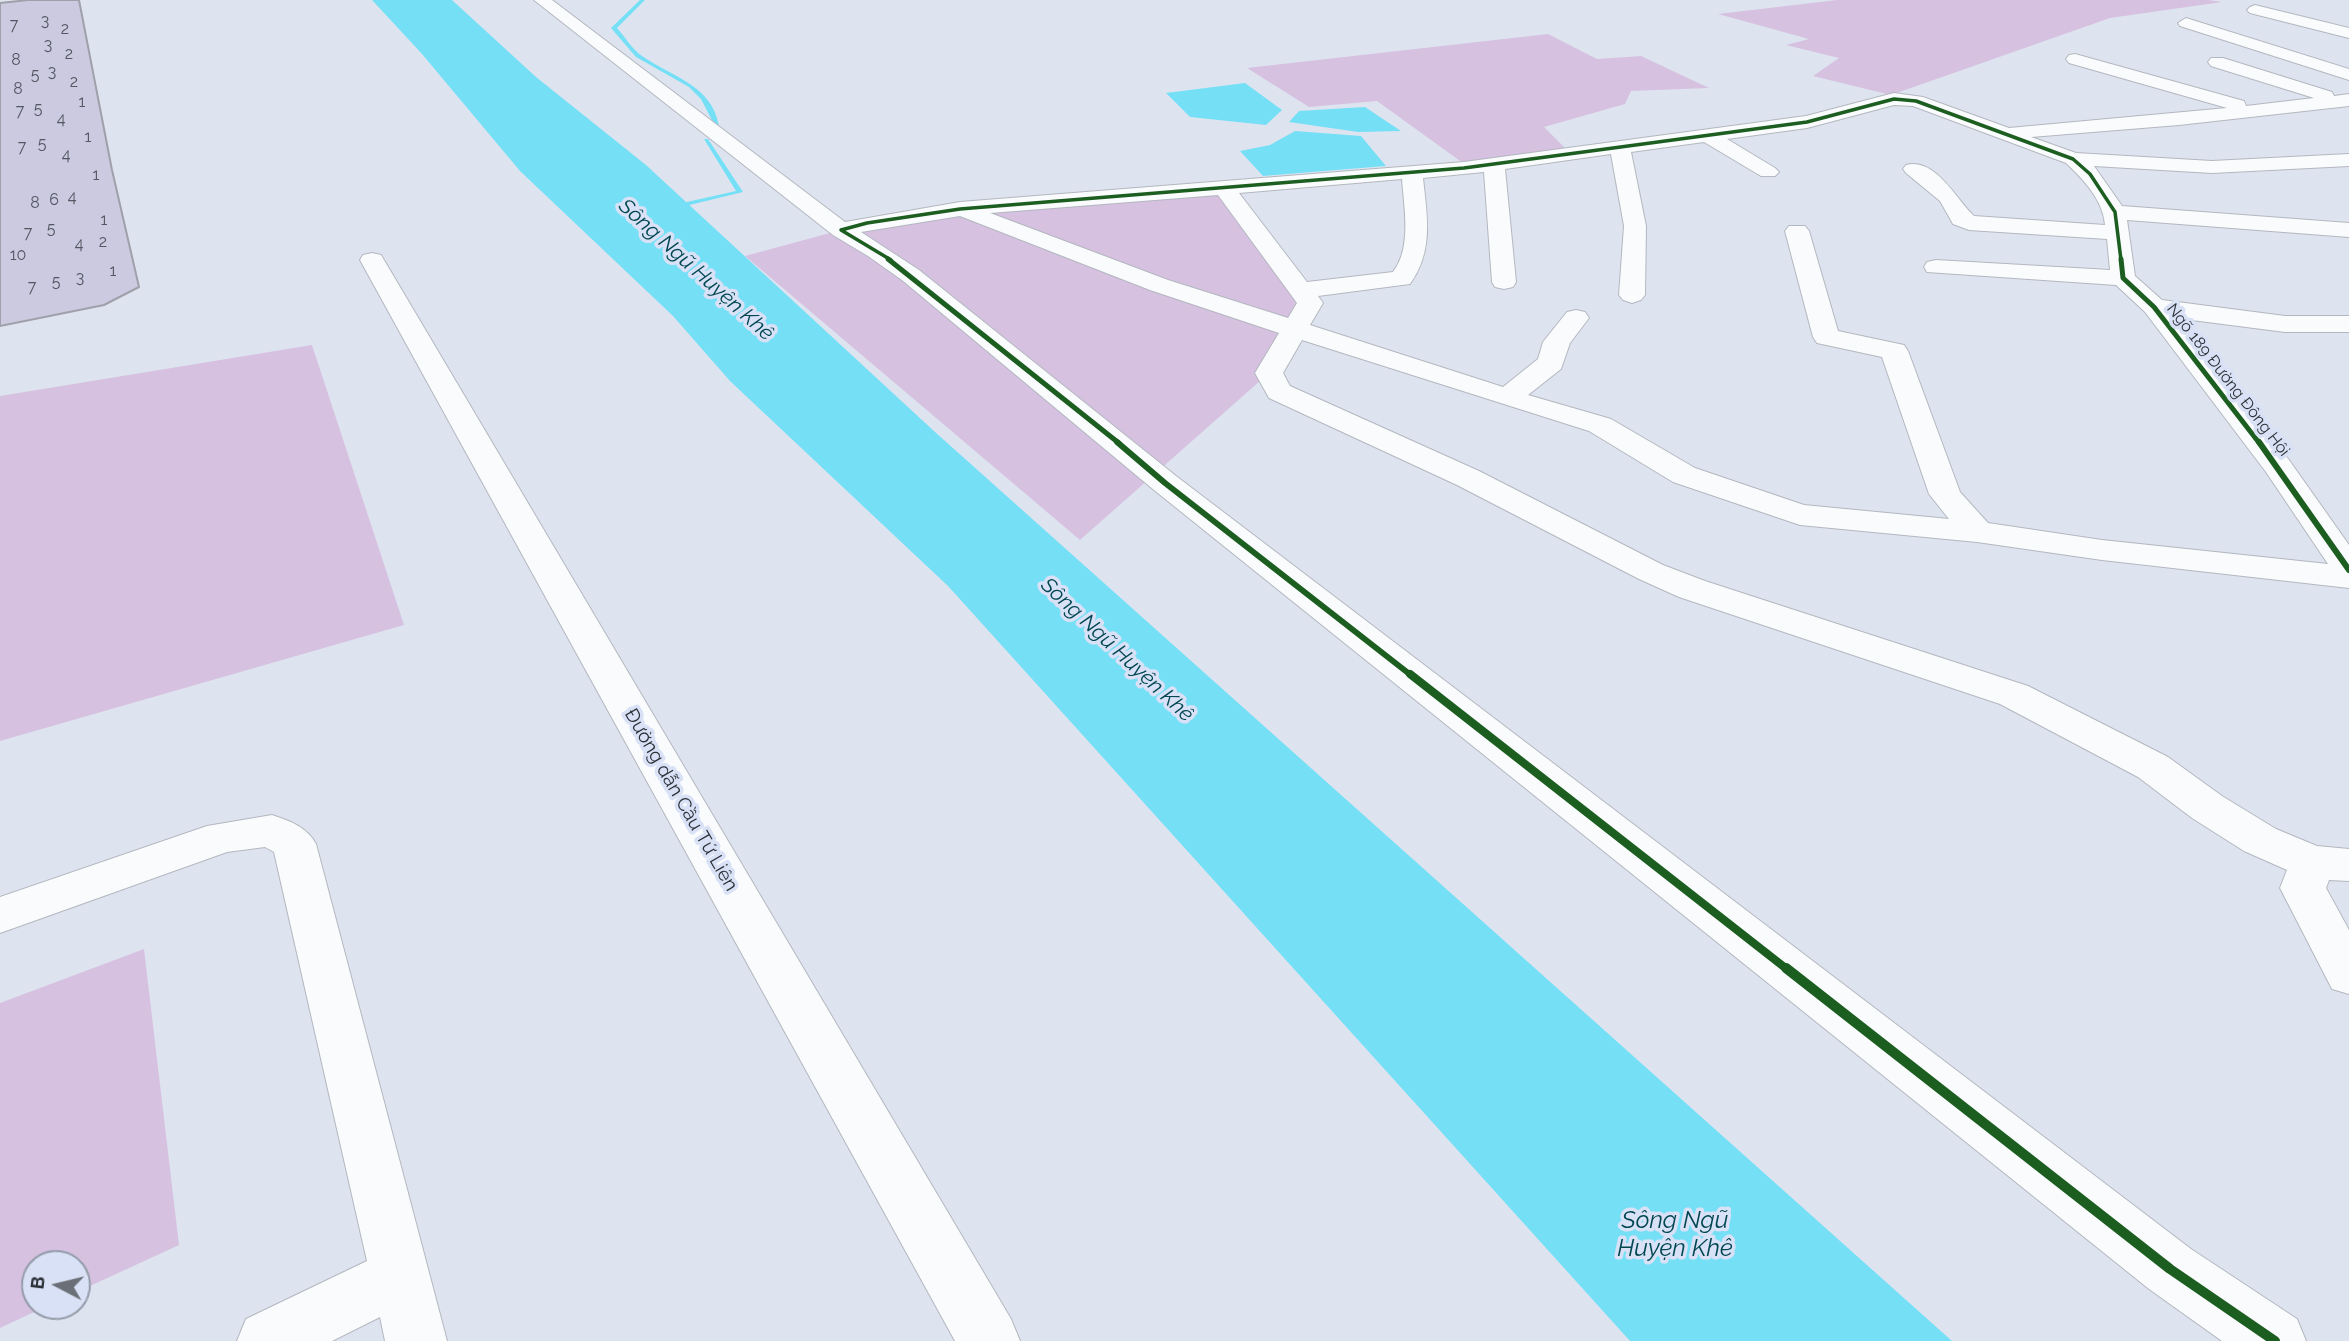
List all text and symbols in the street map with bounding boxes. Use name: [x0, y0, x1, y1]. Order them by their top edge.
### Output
house number: 3: [41, 11, 49, 31]
house number: 7: [10, 15, 18, 35]
house number: 2: [61, 19, 69, 39]
house number: 3: [44, 35, 52, 55]
house number: 2: [65, 44, 73, 64]
house number: 8: [11, 50, 21, 70]
house number: 3: [48, 62, 56, 82]
house number: 5: [31, 65, 39, 85]
house number: 2: [70, 72, 78, 92]
house number: 8: [13, 79, 23, 99]
house number: 1: [79, 92, 85, 112]
house number: 5: [34, 99, 42, 119]
house number: 7: [16, 101, 24, 121]
house number: 4: [57, 109, 65, 129]
house number: 1: [85, 127, 91, 147]
house number: 5: [38, 134, 46, 154]
house number: 7: [18, 137, 26, 157]
house number: 4: [62, 145, 70, 165]
house number: 1: [93, 165, 99, 185]
house number: 4: [68, 187, 76, 207]
house number: 6: [49, 190, 59, 210]
house number: 8: [30, 193, 40, 213]
water label: Sông Ngũ Huyện Khê: [613, 194, 779, 346]
house number: 1: [101, 210, 107, 230]
house number: 5: [47, 219, 55, 239]
house number: 7: [24, 223, 32, 243]
house number: 2: [99, 232, 107, 252]
house number: 4: [75, 234, 83, 254]
house number: 10: [10, 245, 26, 265]
house number: 1: [110, 261, 116, 281]
house number: 3: [76, 268, 84, 288]
house number: 5: [52, 272, 60, 292]
house number: 7: [28, 277, 36, 297]
street label: Ngõ 189 Đường Đông Hội: [2162, 300, 2294, 460]
water label: Sông Ngũ Huyện Khê: [1035, 573, 1199, 727]
street label: Đường dẫn Cầu Tứ Liên: [619, 705, 743, 895]
water label: Sông Ngũ Huyện Khê: [1617, 1207, 1733, 1263]
north arrow: [21, 1250, 91, 1320]
text: B: [25, 1275, 49, 1290]

